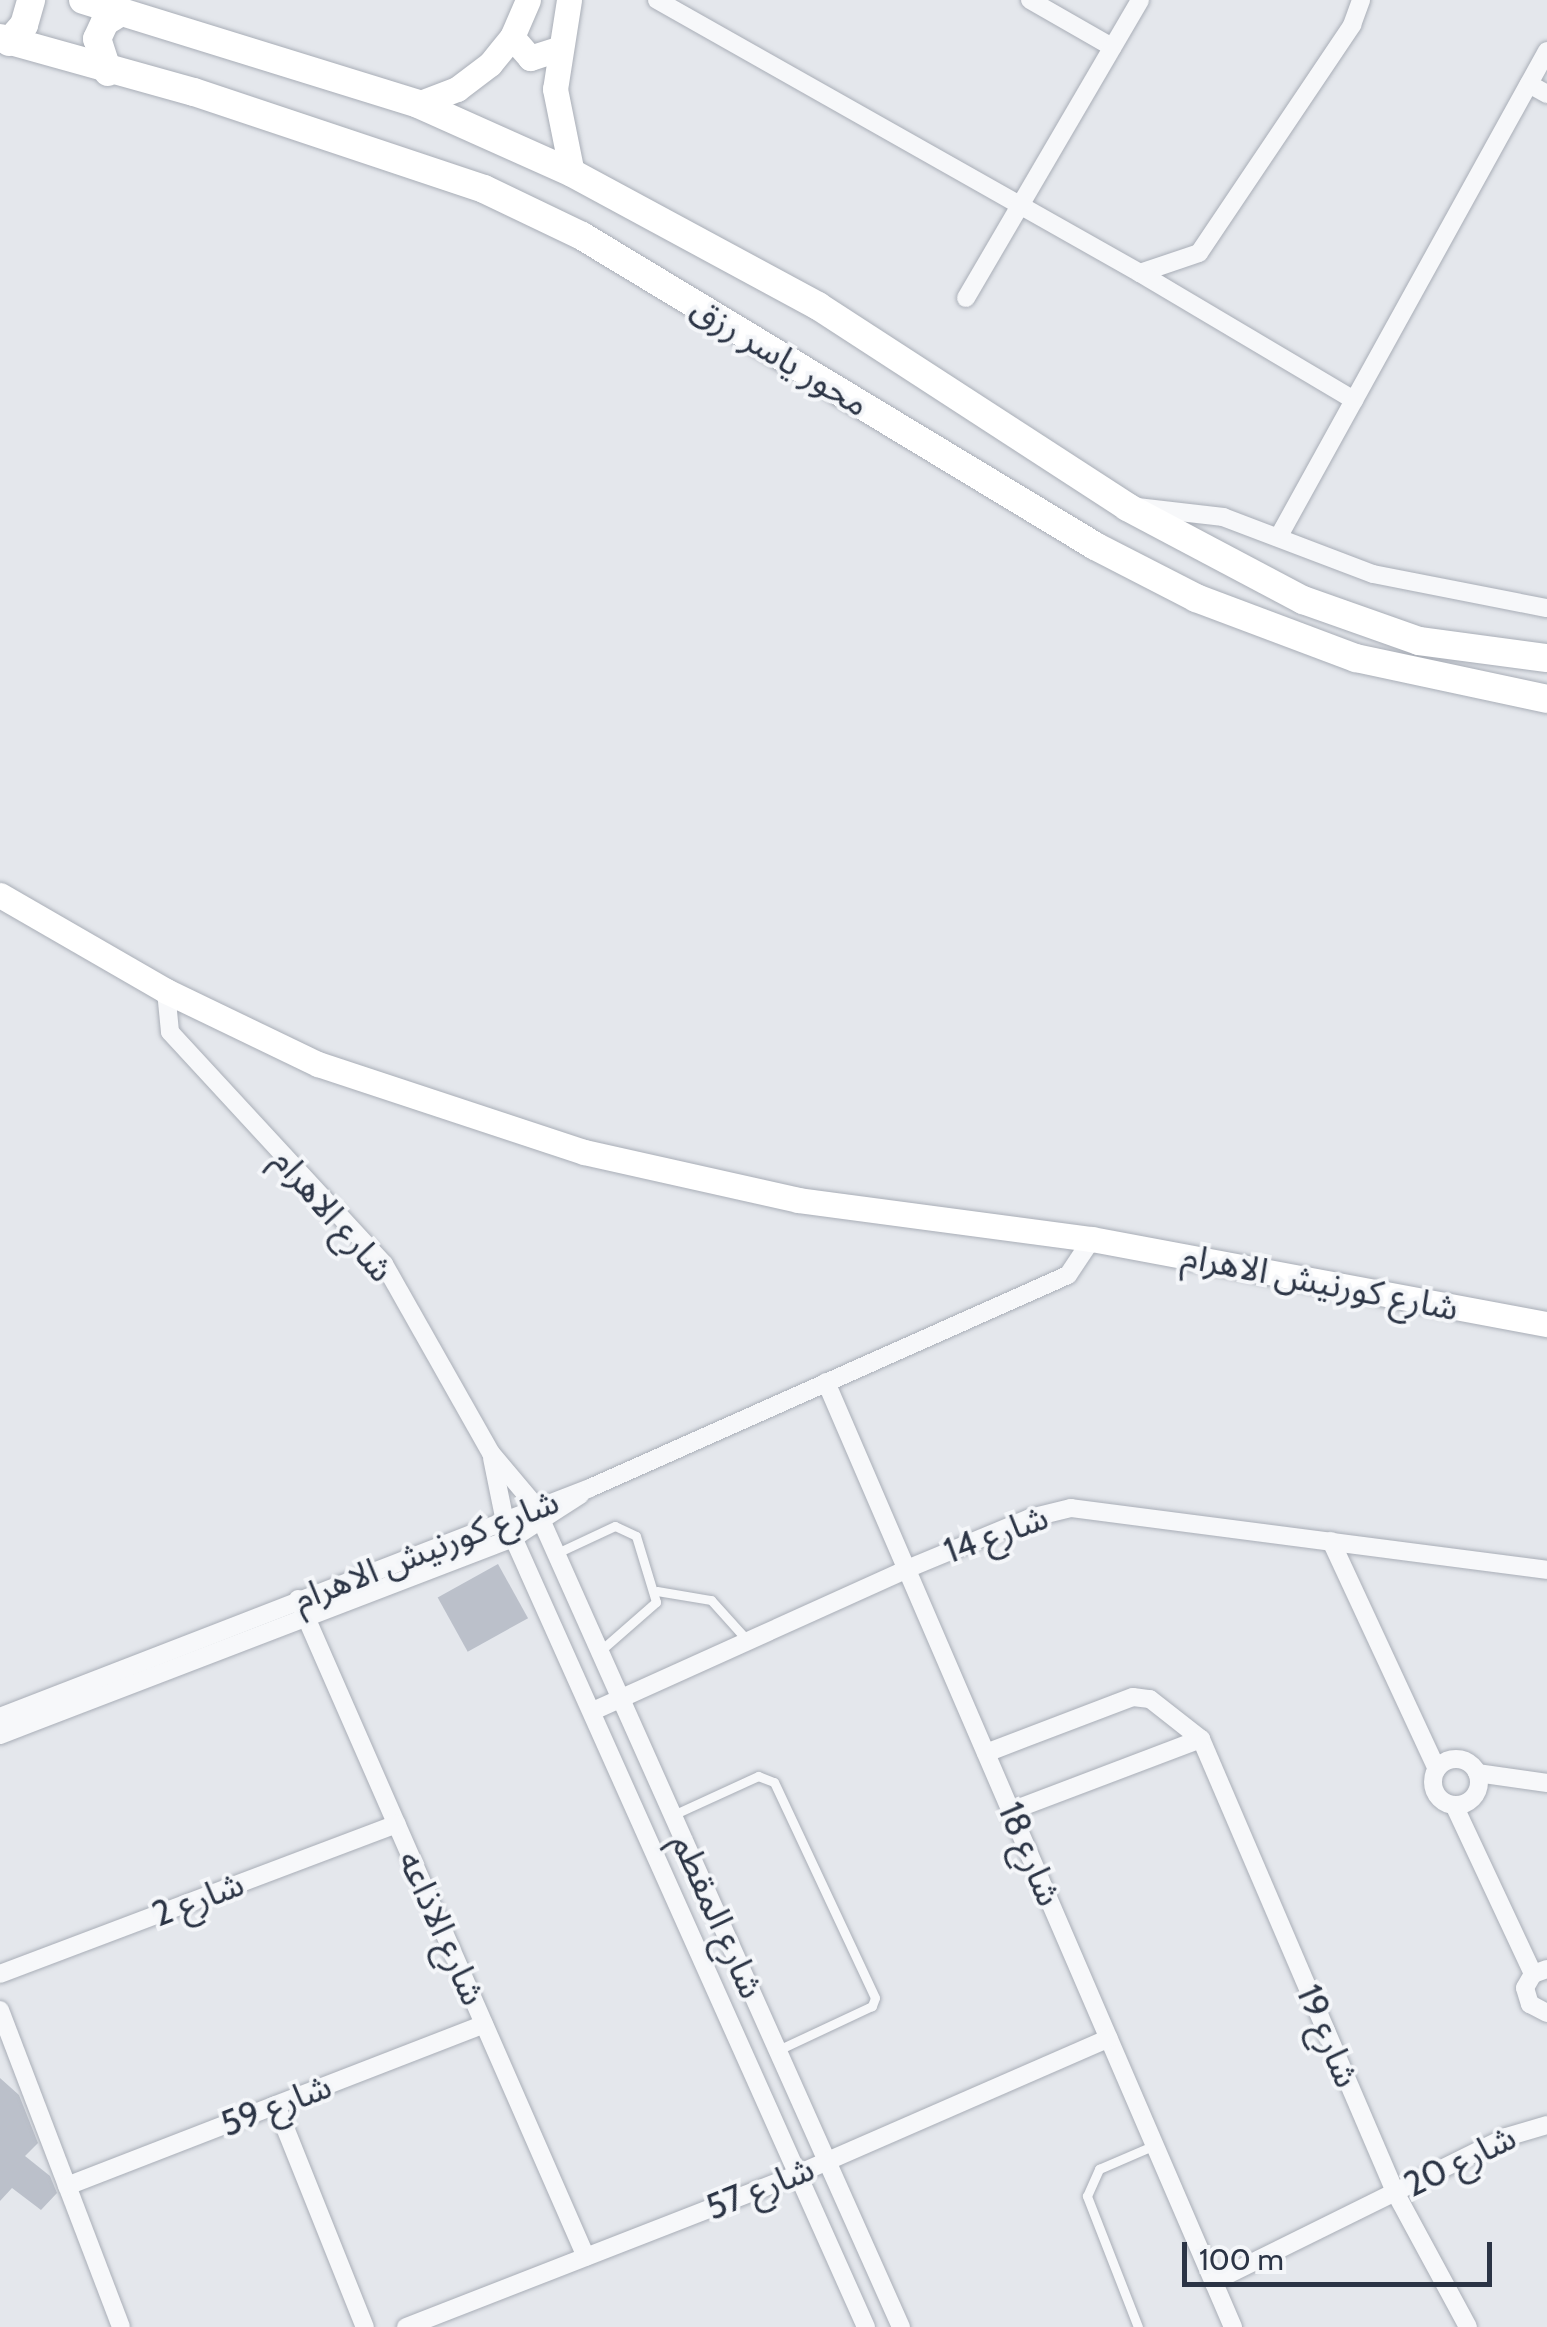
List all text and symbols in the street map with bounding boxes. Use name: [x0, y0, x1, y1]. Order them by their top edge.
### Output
street label: محور ياسر رزق: [684, 287, 876, 425]
street label: شارع الاهرام: [264, 1140, 402, 1290]
street label: شارع كورنيش الاهرام: [1178, 1235, 1462, 1329]
street label: شارع كورنيش الاهرام: [287, 1480, 565, 1620]
street label: شارع 14: [938, 1496, 1054, 1572]
street label: شارع 18: [989, 1796, 1071, 1912]
street label: شارع المقطم: [663, 1827, 773, 2005]
street label: شارع الاذاعه: [389, 1844, 495, 2012]
street label: شارع 2: [146, 1862, 250, 1936]
street label: شارع 19: [1288, 1978, 1368, 2094]
street label: شارع 59: [215, 2065, 337, 2145]
street label: شارع 20: [1397, 2116, 1523, 2206]
street label: شارع 57: [700, 2147, 820, 2229]
scale bar: [1187, 2222, 1497, 2284]
text: 100 m: [1199, 2241, 1284, 2278]

